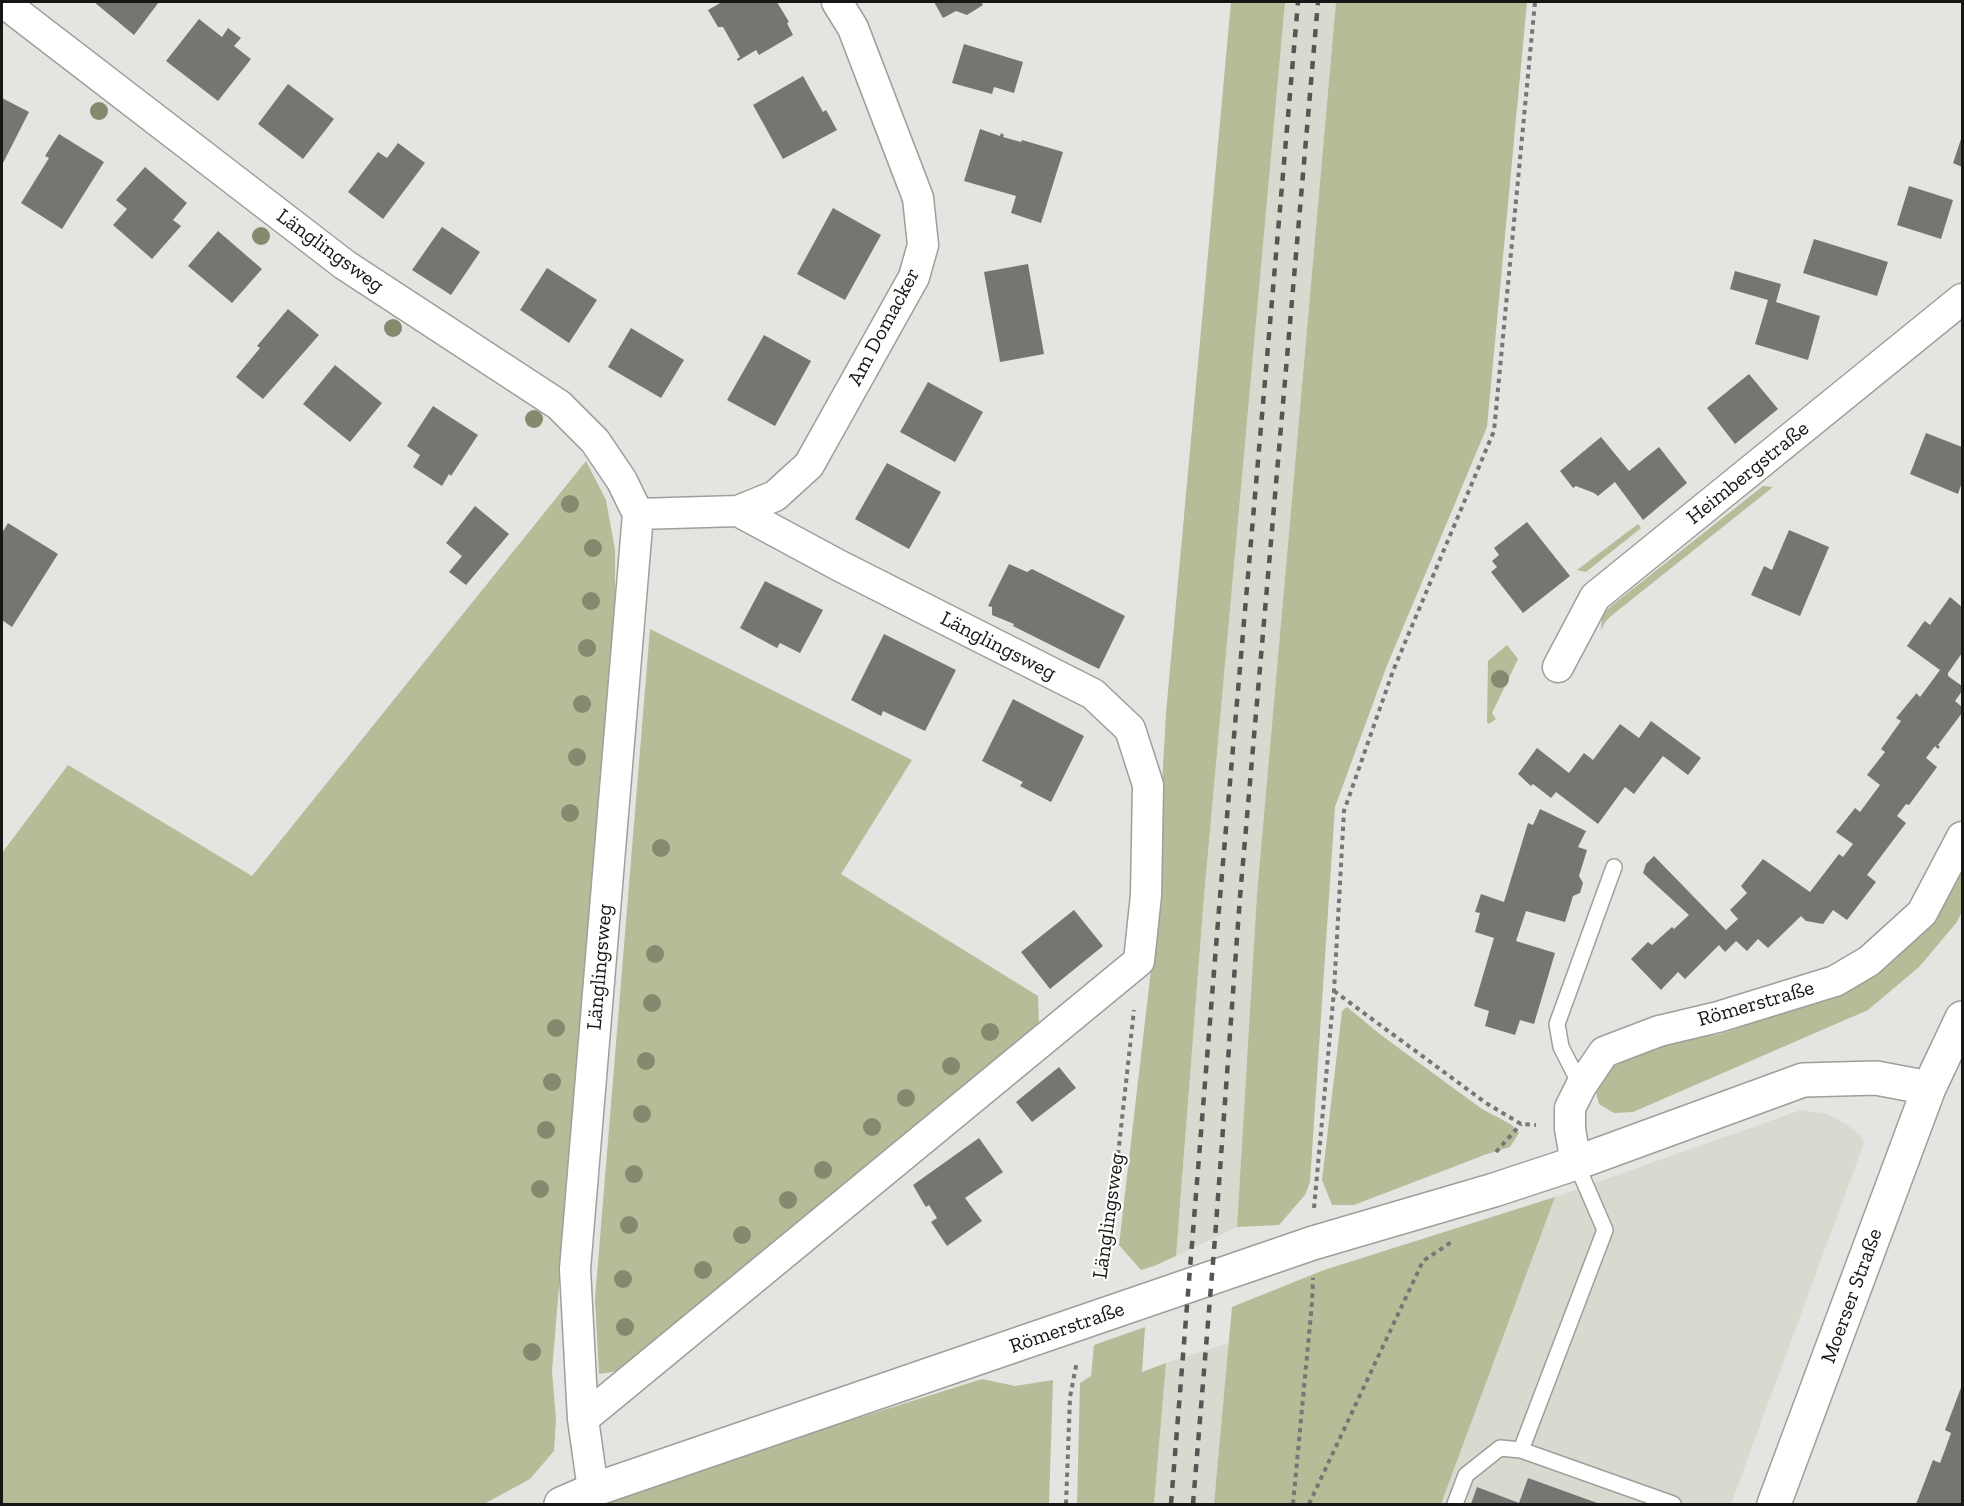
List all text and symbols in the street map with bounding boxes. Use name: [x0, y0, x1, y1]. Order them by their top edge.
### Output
street label: Länglingsweg: [271, 204, 389, 298]
street label: Am Domacker: [843, 264, 925, 390]
street label: Heimbergstraße: [1682, 416, 1814, 530]
street label: Länglingsweg: [936, 606, 1060, 686]
street label: Länglingsweg: [582, 903, 618, 1031]
street label: Römerstraße: [1695, 975, 1817, 1033]
street label: Länglingsweg: [1088, 1152, 1130, 1280]
street label: Moerser Straße: [1816, 1225, 1888, 1367]
street label: Römerstraße: [1006, 1297, 1128, 1359]

